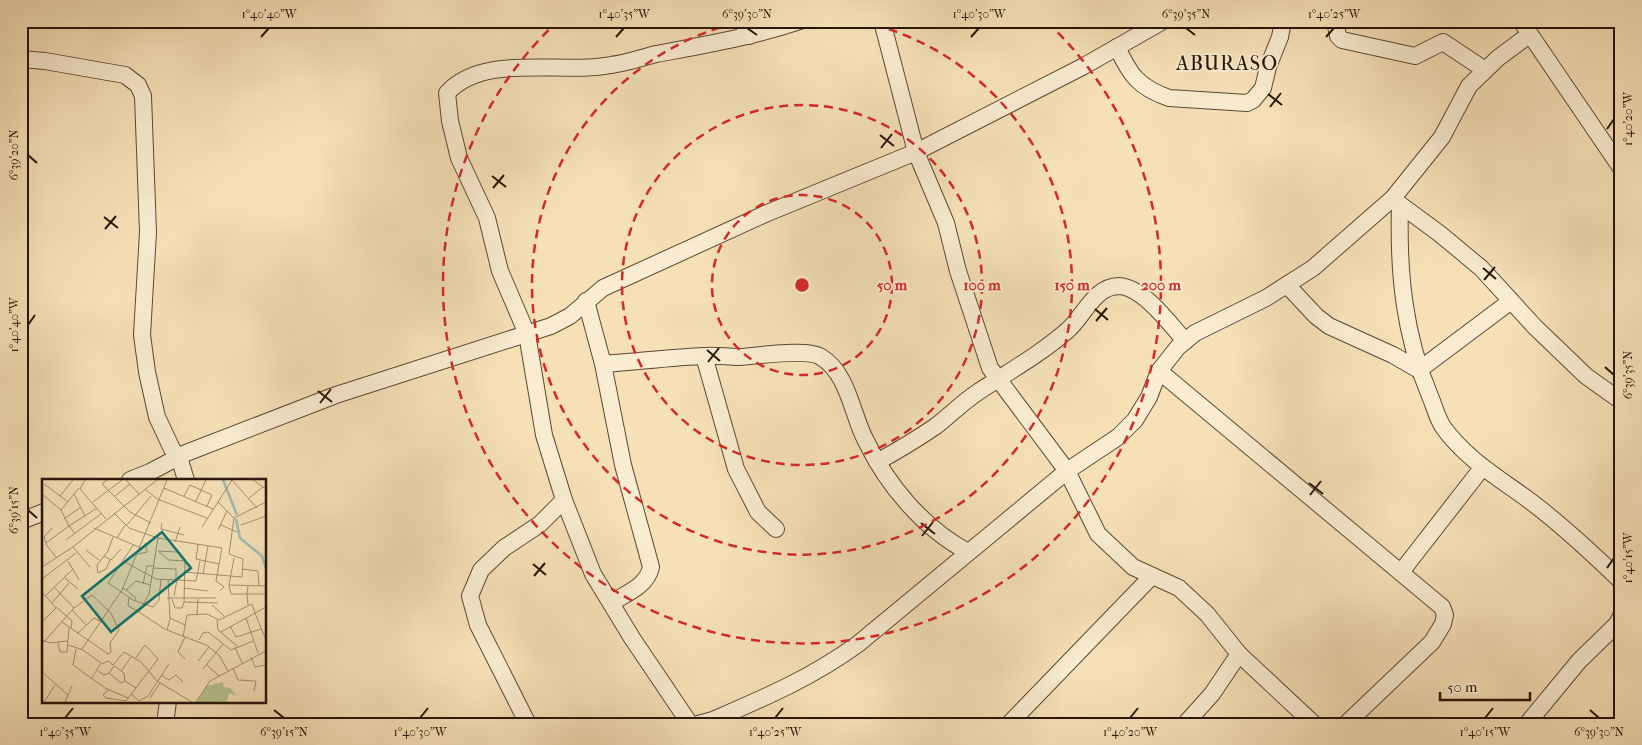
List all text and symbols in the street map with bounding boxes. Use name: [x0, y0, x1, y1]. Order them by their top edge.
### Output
text: 1°40'40"W: [241, 7, 298, 21]
text: 1°40'35"W: [598, 7, 651, 21]
text: 6°39'30"N: [722, 7, 772, 21]
text: 1°40'30"W: [953, 7, 1007, 21]
text: 6°39'35"N: [1162, 7, 1210, 21]
text: 1°40'25"W: [1308, 7, 1362, 21]
district label: ABURASO: [1175, 52, 1278, 75]
text: 1°40'20"W: [1621, 91, 1635, 146]
text: 6°39'20"N: [7, 129, 21, 181]
centre of rings: [793, 276, 811, 294]
text: 50 m: [877, 276, 908, 294]
text: 100 m: [963, 276, 1001, 294]
text: 150 m: [1054, 276, 1090, 294]
text: 200 m: [1141, 276, 1181, 294]
text: 1°40'40"W: [7, 296, 21, 353]
text: 6°39'35"N: [1621, 351, 1635, 399]
inset map: [42, 479, 266, 702]
text: 6°39'15"N: [7, 486, 21, 534]
text: 1°40'15"W: [1621, 531, 1635, 583]
scale bar: [1440, 670, 1530, 702]
text: 50 m: [1447, 678, 1478, 696]
text: 1°40'35"W: [39, 725, 92, 739]
text: 6°39'15"N: [260, 725, 308, 739]
text: 1°40'30"W: [394, 725, 448, 739]
text: 1°40'25"W: [749, 725, 803, 739]
text: 1°40'20"W: [1103, 725, 1158, 739]
text: 1°40'15"W: [1460, 725, 1512, 739]
text: 6°39'30"N: [1574, 725, 1624, 739]

